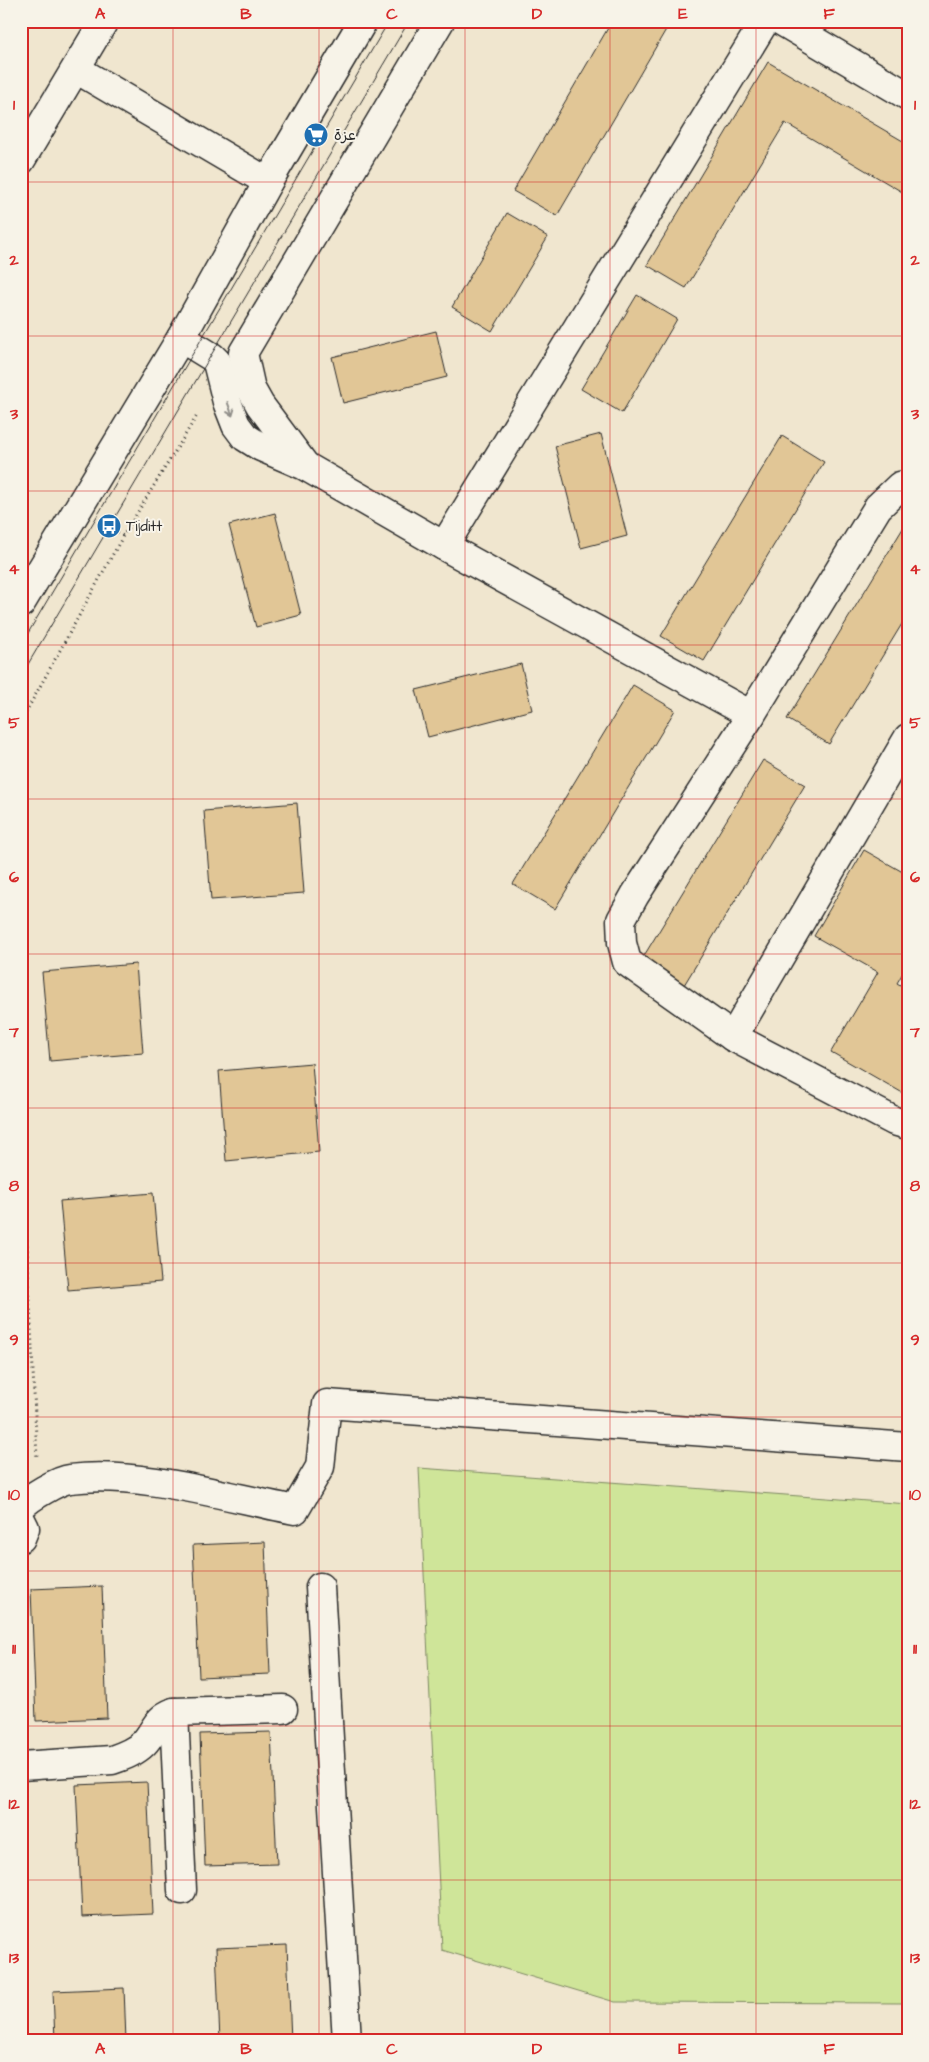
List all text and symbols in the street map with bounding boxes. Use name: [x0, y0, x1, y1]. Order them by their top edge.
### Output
text: A: [95, 3, 106, 25]
text: B: [240, 3, 252, 25]
text: C: [386, 3, 398, 25]
text: D: [532, 3, 543, 25]
text: E: [678, 3, 688, 25]
text: F: [823, 3, 835, 25]
text: 1: [13, 94, 16, 116]
text: 1: [914, 94, 917, 116]
supermarket icon: عزة: [303, 122, 329, 148]
place label: عزة: [334, 125, 356, 146]
text: 2: [8, 249, 19, 271]
text: 2: [909, 249, 920, 271]
one-way arrow: [226, 401, 235, 416]
text: 3: [9, 403, 19, 425]
text: 3: [910, 403, 920, 425]
bus stop icon: Tijditt: [96, 513, 122, 539]
place label: Tijditt: [126, 516, 162, 537]
text: 4: [9, 558, 20, 580]
text: 4: [910, 558, 921, 580]
text: 5: [8, 712, 20, 734]
text: 5: [909, 712, 921, 734]
text: 6: [9, 866, 19, 888]
text: 6: [910, 866, 920, 888]
text: 7: [8, 1021, 19, 1043]
text: 7: [909, 1021, 920, 1043]
text: 8: [9, 1175, 20, 1197]
text: 8: [910, 1175, 921, 1197]
text: 9: [9, 1329, 19, 1351]
text: 9: [910, 1329, 920, 1351]
text: 10: [8, 1484, 20, 1506]
text: 10: [909, 1484, 921, 1506]
text: 11: [12, 1638, 17, 1660]
text: 11: [913, 1638, 918, 1660]
text: 12: [8, 1793, 20, 1815]
text: 12: [909, 1793, 921, 1815]
text: 13: [9, 1947, 20, 1969]
text: 13: [910, 1947, 921, 1969]
text: A: [95, 2038, 106, 2060]
text: B: [240, 2038, 252, 2060]
text: C: [386, 2038, 398, 2060]
text: D: [532, 2038, 543, 2060]
text: E: [678, 2038, 688, 2060]
text: F: [823, 2038, 835, 2060]

